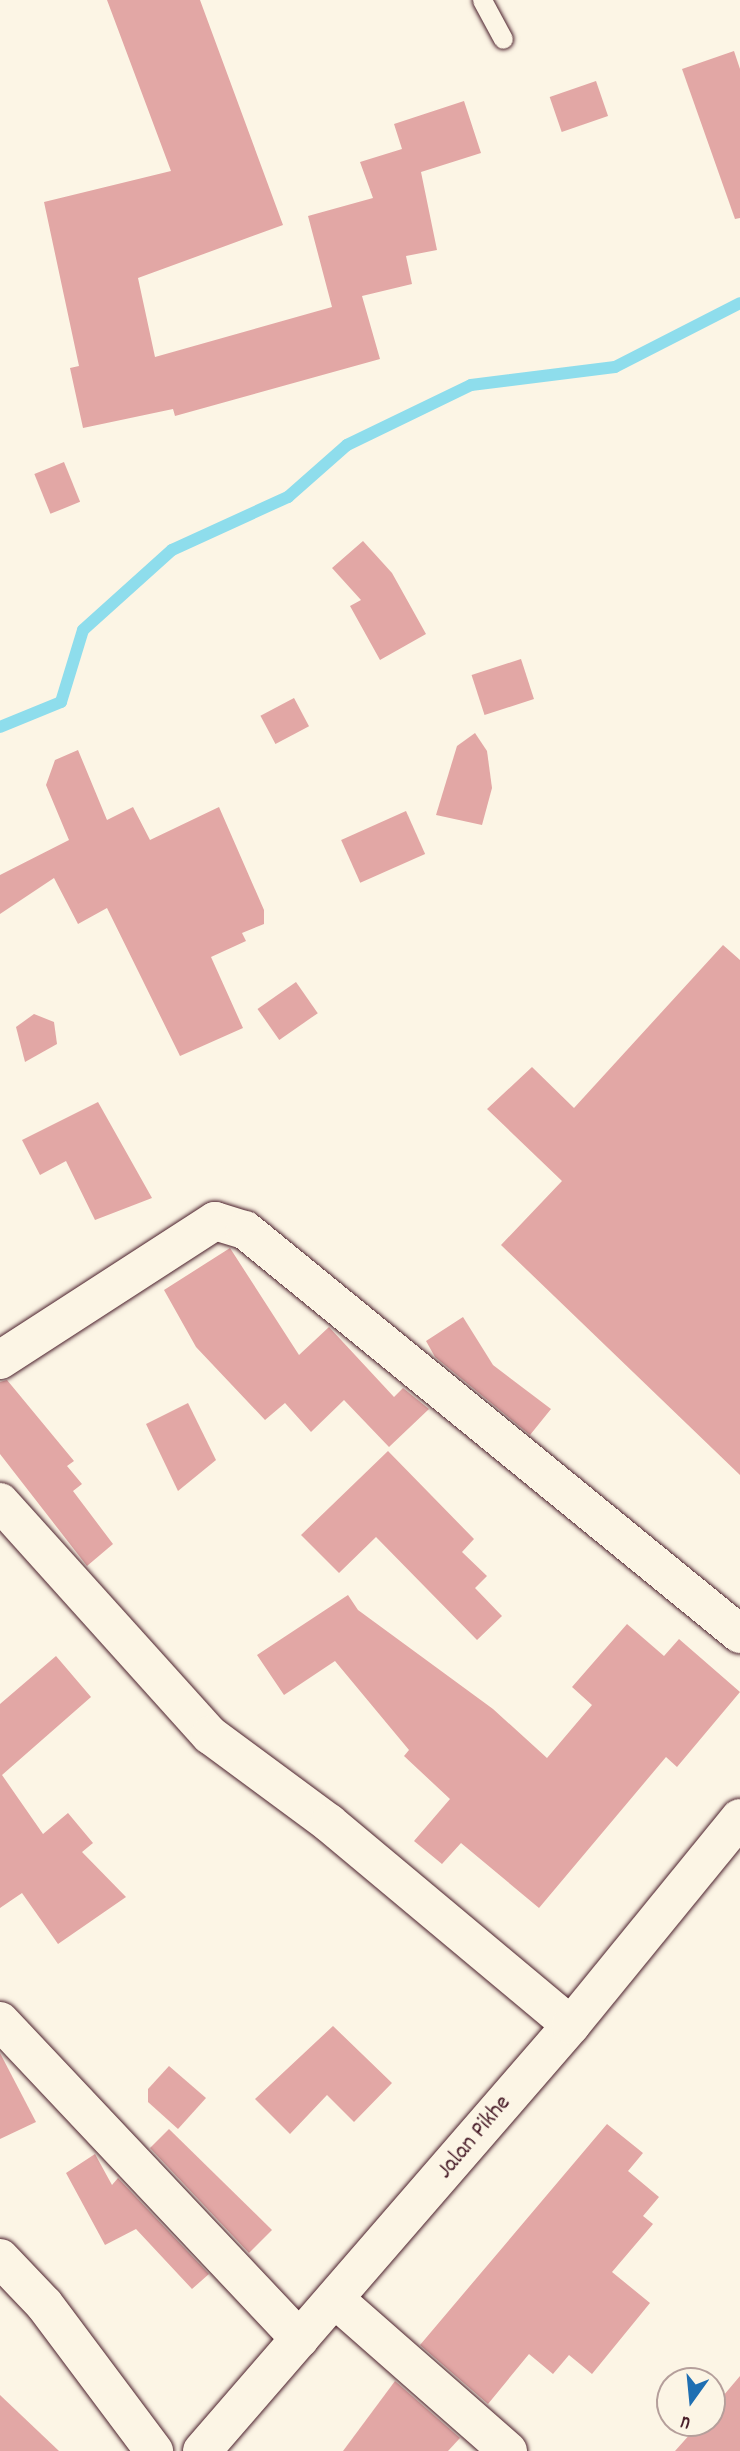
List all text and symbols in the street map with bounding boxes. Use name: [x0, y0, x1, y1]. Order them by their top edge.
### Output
street label: Jalan Pikhe: [432, 2090, 518, 2186]
north arrow: [656, 2367, 726, 2437]
text: U: [678, 2407, 694, 2435]

